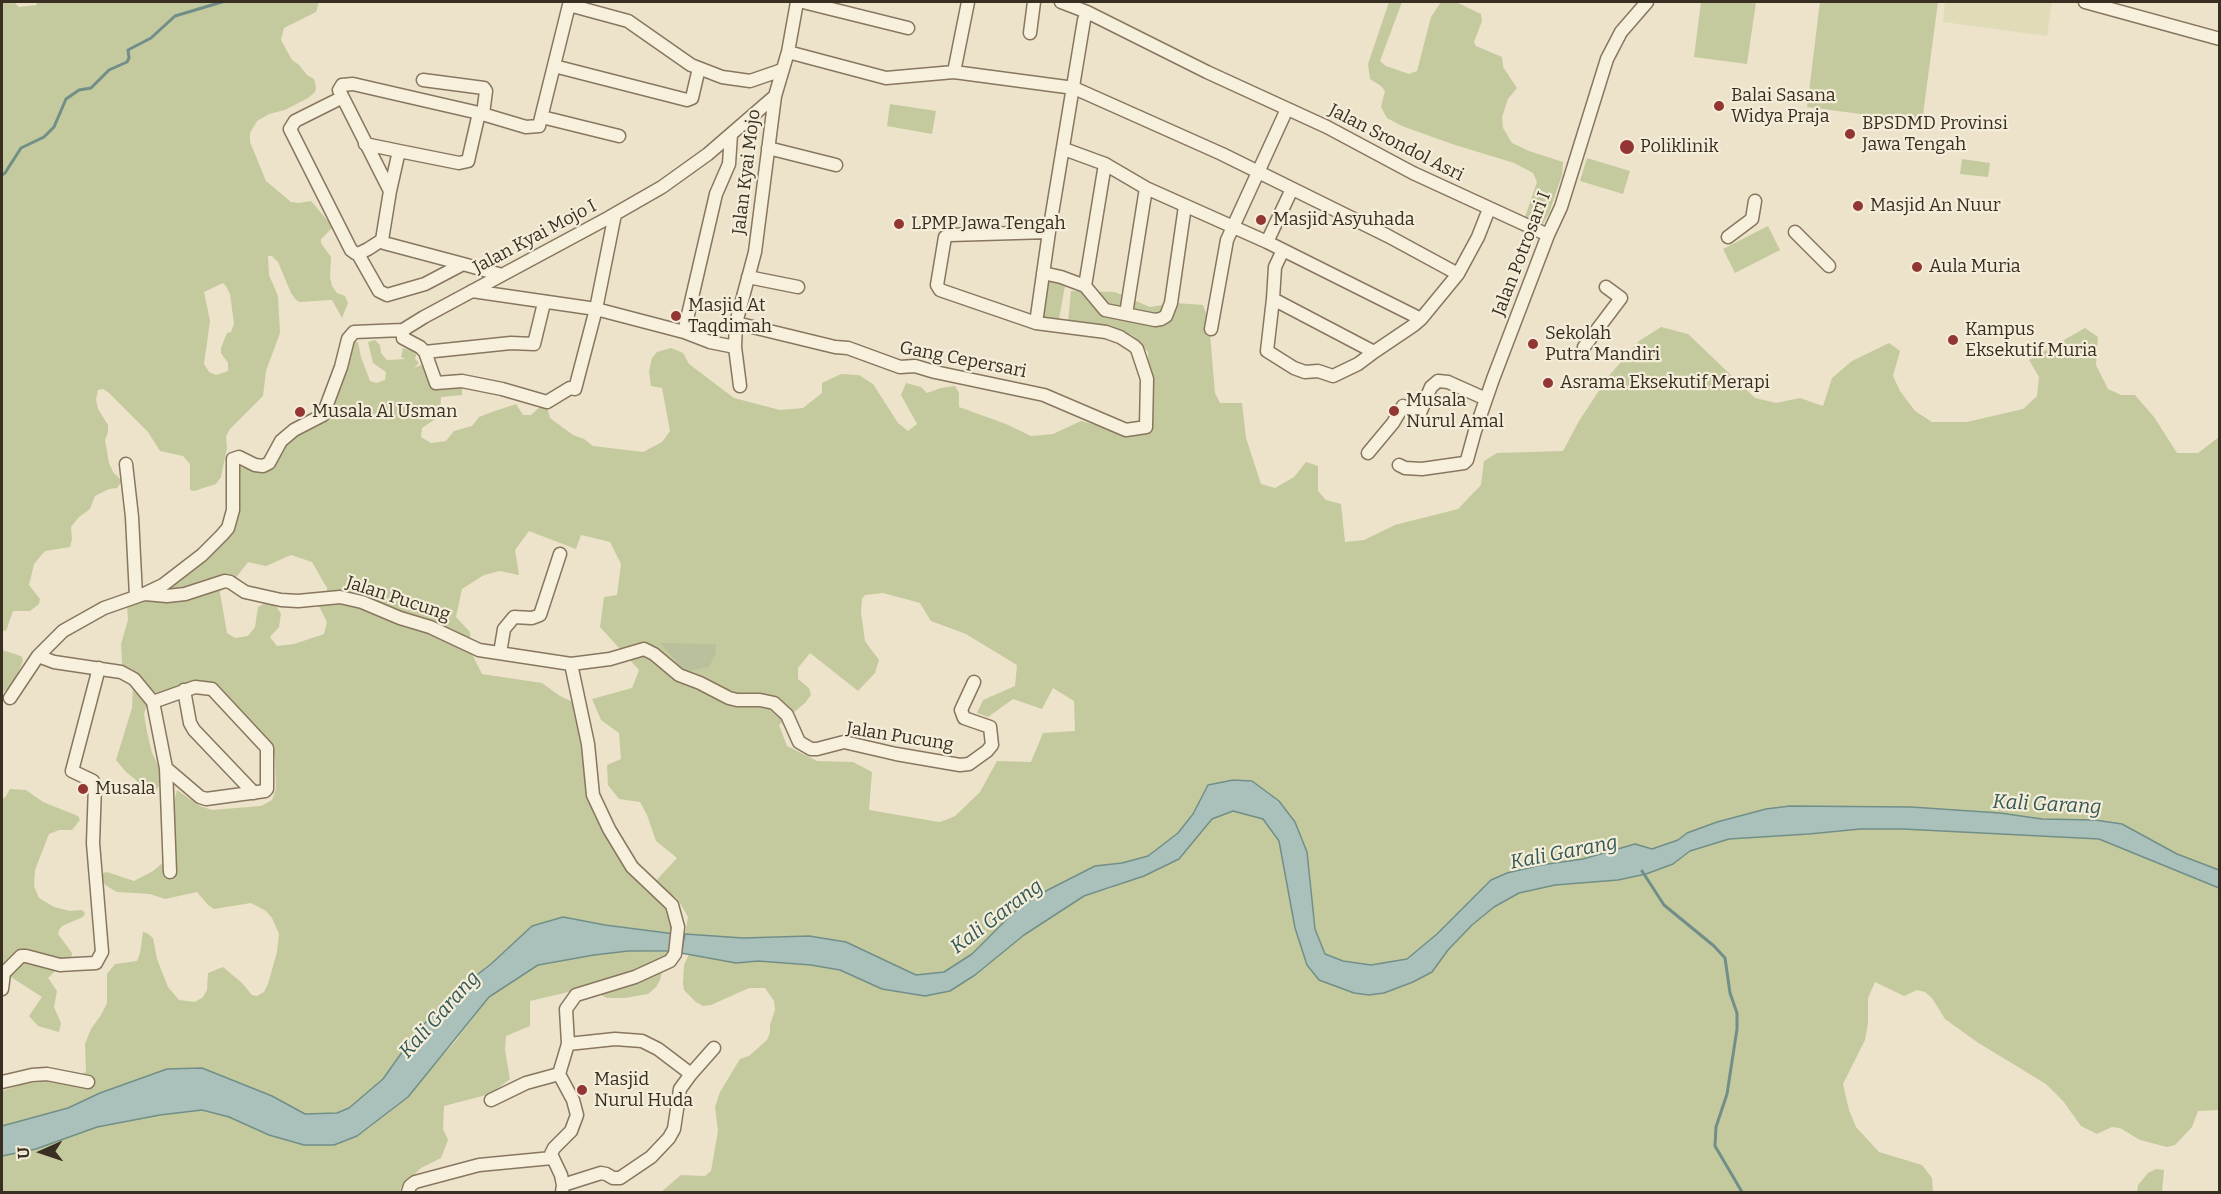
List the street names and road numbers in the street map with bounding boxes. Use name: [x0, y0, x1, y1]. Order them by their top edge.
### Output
street label: Jalan Srondol Asri: [1325, 100, 1467, 186]
street label: Jalan Kyai Mojo: [729, 108, 765, 236]
street label: Jalan Potrosari I: [1488, 189, 1556, 319]
street label: Jalan Kyai Mojo I: [470, 195, 600, 279]
street label: Gang Cepersari: [898, 337, 1028, 383]
street label: Jalan Pucung: [343, 572, 453, 626]
street label: Jalan Pucung: [845, 718, 955, 756]

